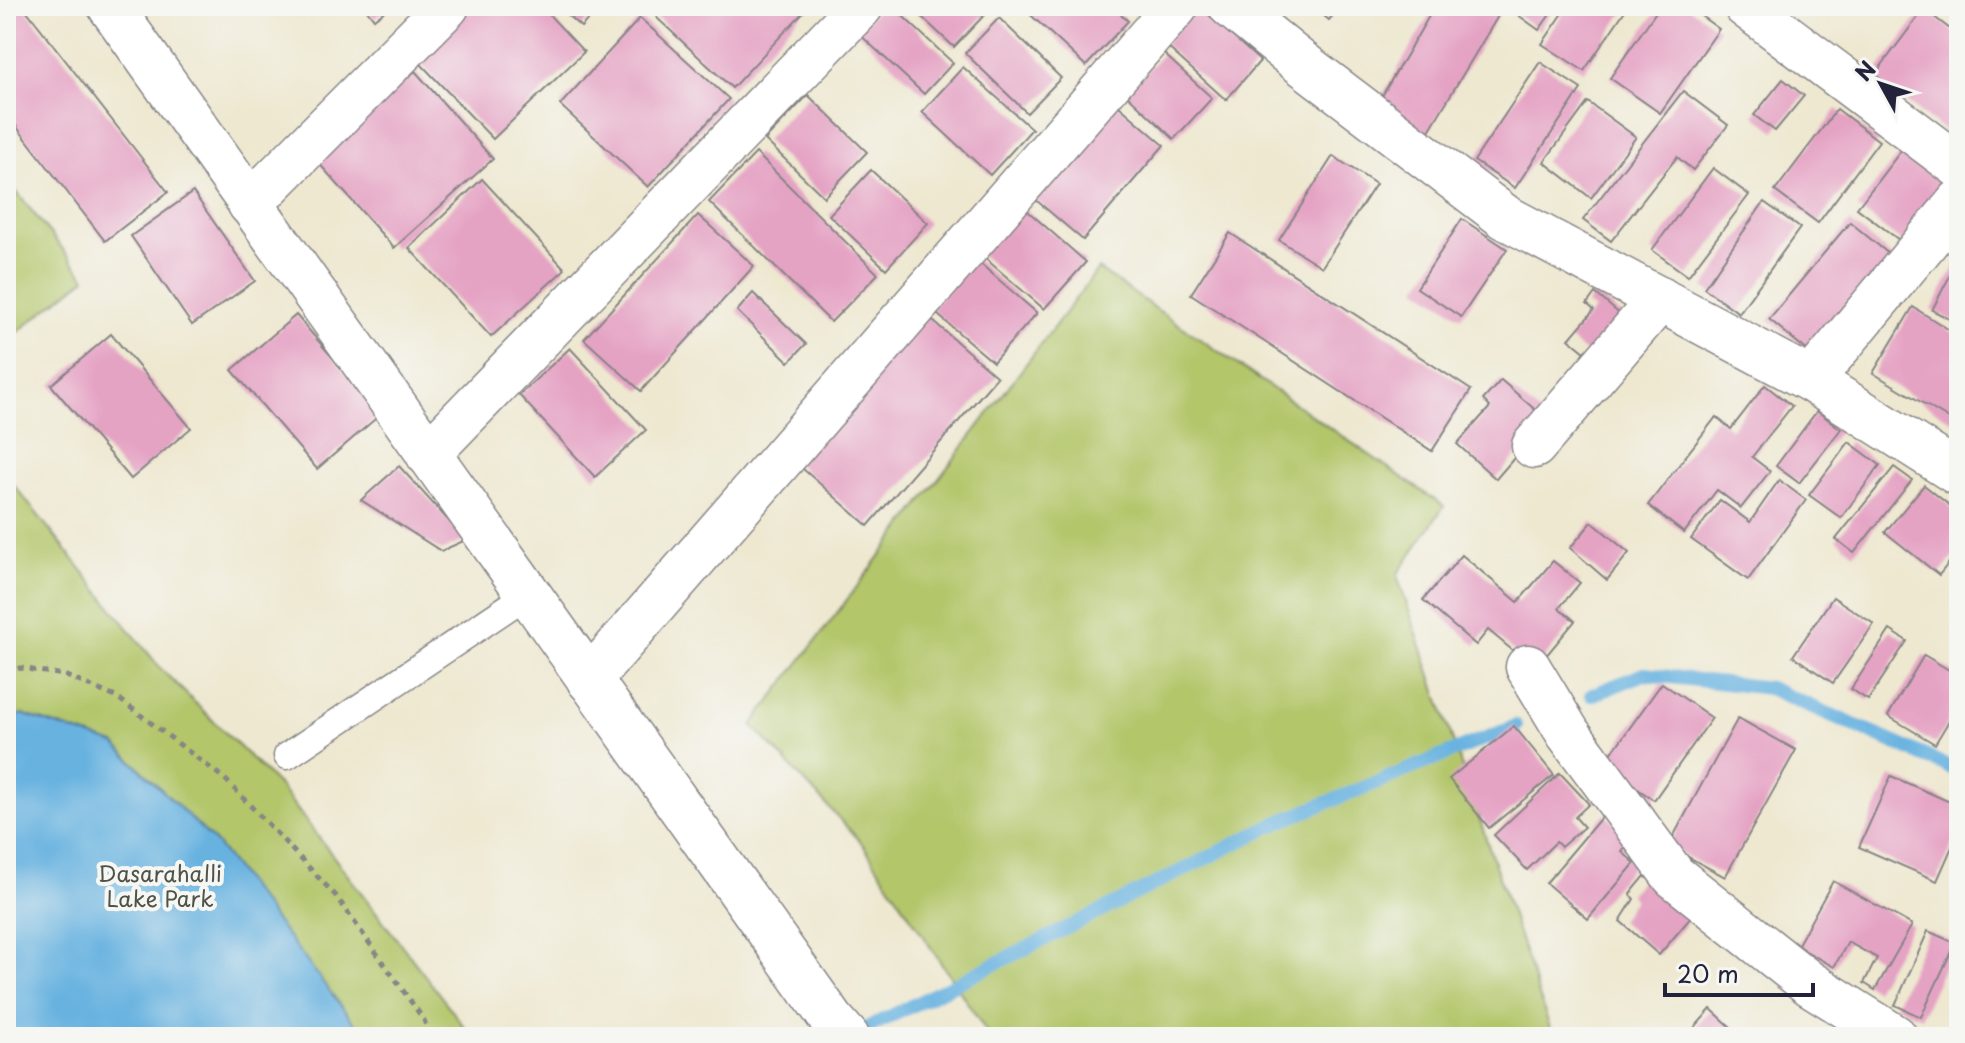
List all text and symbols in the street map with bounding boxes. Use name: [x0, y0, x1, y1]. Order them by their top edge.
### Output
north arrow: [1841, 44, 1921, 124]
text: N: [1846, 53, 1883, 87]
park label: Dasarahalli Lake Park: [98, 856, 222, 914]
scale bar: [1665, 947, 1813, 997]
text: 20 m: [1677, 955, 1739, 991]

